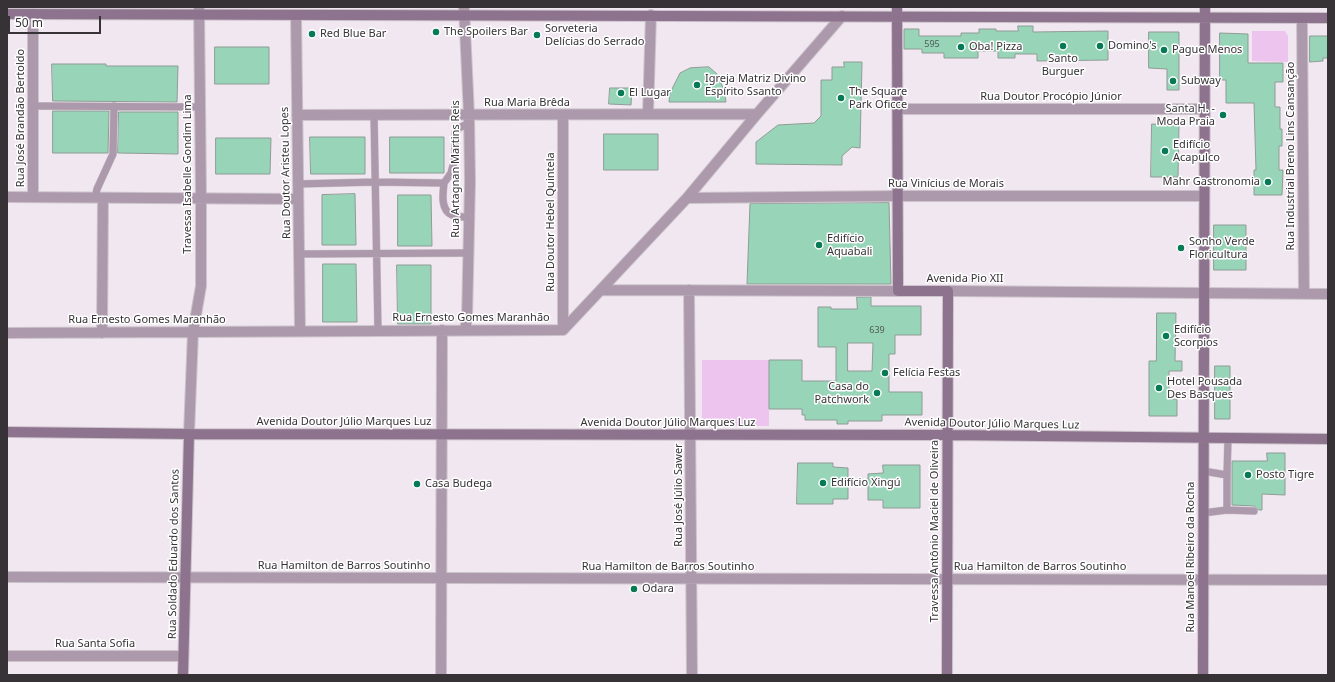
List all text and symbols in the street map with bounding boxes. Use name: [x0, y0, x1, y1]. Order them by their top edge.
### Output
scale bar: [10, 8, 103, 34]
text: 50 m: [15, 14, 43, 31]
place label: Sorveteria Delícias do Serrado: [545, 22, 644, 48]
place label: The Spoilers Bar: [444, 25, 528, 39]
place label: Red Blue Bar: [320, 27, 386, 41]
marker: The Spoilers Bar: [431, 27, 441, 37]
marker: Red Blue Bar: [307, 29, 317, 39]
marker: Sorveteria Delícias do Serrado: [532, 30, 542, 40]
house number: 595: [924, 39, 940, 49]
place label: Domino's: [1108, 39, 1157, 53]
place label: Oba! Pizza: [969, 40, 1022, 54]
marker: Santo Burguer: [1058, 41, 1068, 51]
marker: Domino's: [1095, 41, 1105, 51]
marker: Oba! Pizza: [956, 42, 966, 52]
place label: Pague Menos: [1172, 43, 1242, 57]
marker: Pague Menos: [1159, 45, 1169, 55]
street label: Rua José Brandão Bertoldo: [14, 49, 28, 187]
place label: Santo Burguer: [1042, 52, 1084, 78]
street label: Rua Industrial Breno Lins Cansanção: [1284, 61, 1298, 251]
place label: Igreja Matriz Divino Espírito Ssanto: [705, 72, 806, 98]
place label: Subway: [1181, 74, 1221, 88]
marker: Subway: [1168, 76, 1178, 86]
marker: Igreja Matriz Divino Espírito Ssanto: [692, 80, 702, 90]
place label: The Square Park Oficce: [849, 85, 907, 111]
place label: El Lugar: [629, 86, 671, 100]
marker: El Lugar: [616, 88, 626, 98]
street label: Rua Doutor Procópio Júnior: [980, 90, 1122, 104]
marker: The Square Park Oficce: [836, 93, 846, 103]
street label: Travessa Isabelle Gondim Lima: [181, 94, 195, 254]
street label: Rua Maria Brêda: [484, 96, 570, 110]
street label: Rua Artagnan Martins Reis: [449, 100, 463, 238]
place label: Santa H. - Moda Praia: [1156, 102, 1215, 128]
street label: Rua Doutor Aristeu Lopes: [278, 107, 294, 239]
marker: Santa H. - Moda Praia: [1218, 110, 1228, 120]
place label: Edifício Acapulco: [1173, 138, 1220, 164]
marker: Edifício Acapulco: [1160, 146, 1170, 156]
street label: Rua Doutor Hebel Quintela: [544, 152, 558, 292]
place label: Mahr Gastronomia: [1163, 175, 1260, 189]
street label: Rua Vinícius de Morais: [888, 177, 1004, 191]
marker: Mahr Gastronomia: [1263, 177, 1273, 187]
place label: Edifício Aquabali: [827, 232, 872, 258]
place label: Sonho Verde Floricultura: [1189, 235, 1255, 261]
marker: Edifício Aquabali: [814, 240, 824, 250]
marker: Sonho Verde Floricultura: [1176, 243, 1186, 253]
street label: Avenida Pio XII: [926, 272, 1004, 286]
street label: Rua Ernesto Gomes Maranhão: [392, 311, 550, 325]
street label: Rua Ernesto Gomes Maranhão: [68, 313, 226, 327]
place label: Edifício Scorpios: [1174, 323, 1218, 349]
house number: 639: [869, 325, 885, 335]
marker: Edifício Scorpios: [1161, 331, 1171, 341]
place label: Felícia Festas: [893, 366, 960, 380]
marker: Felícia Festas: [880, 368, 890, 378]
place label: Hotel Pousada Des Basques: [1167, 375, 1242, 401]
place label: Casa do Patchwork: [814, 380, 869, 406]
marker: Hotel Pousada Des Basques: [1154, 383, 1164, 393]
marker: Casa do Patchwork: [872, 388, 882, 398]
street label: Avenida Doutor Júlio Marques Luz: [257, 415, 431, 429]
street label: Avenida Doutor Júlio Marques Luz: [581, 416, 755, 430]
street label: Avenida Doutor Júlio Marques Luz: [904, 416, 1080, 432]
street label: Travessa Antônio Maciel de Oliveira: [928, 440, 942, 622]
street label: Rua José Júlio Sawer: [672, 443, 686, 547]
place label: Posto Tigre: [1256, 468, 1314, 482]
street label: Rua Soldado Eduardo dos Santos: [166, 469, 182, 639]
marker: Posto Tigre: [1243, 470, 1253, 480]
place label: Edifício Xingú: [831, 476, 901, 490]
place label: Casa Budega: [425, 477, 492, 491]
marker: Edifício Xingú: [818, 478, 828, 488]
marker: Casa Budega: [412, 479, 422, 489]
street label: Rua Manoel Ribeiro da Rocha: [1184, 481, 1198, 633]
street label: Rua Hamilton de Barros Soutinho: [258, 559, 430, 573]
street label: Rua Hamilton de Barros Soutinho: [582, 560, 754, 574]
street label: Rua Hamilton de Barros Soutinho: [954, 560, 1126, 574]
place label: Odara: [642, 582, 674, 596]
marker: Odara: [629, 584, 639, 594]
street label: Rua Santa Sofia: [55, 637, 135, 651]

